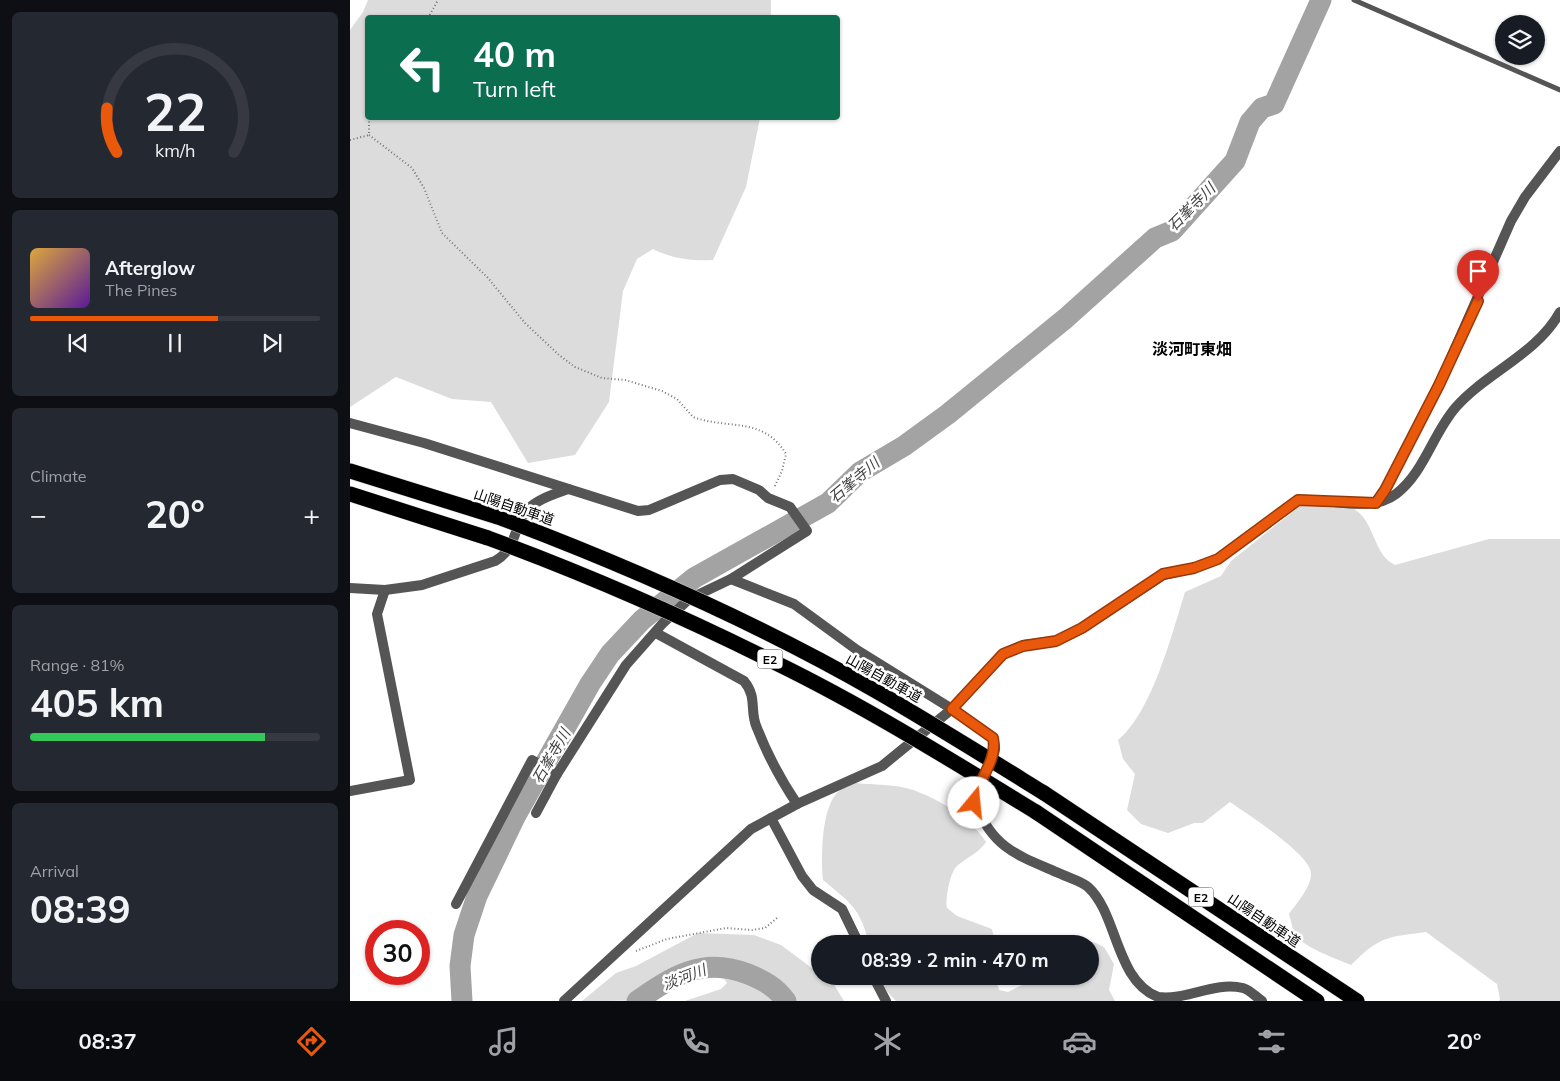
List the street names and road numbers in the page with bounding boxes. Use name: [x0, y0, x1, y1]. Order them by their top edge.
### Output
street label: 山陽自動車道: [471, 485, 557, 529]
road number: E2: [758, 650, 782, 669]
street label: 山陽自動車道: [843, 650, 925, 706]
road number: E2: [1188, 888, 1214, 906]
street label: 山陽自動車道: [1224, 889, 1304, 951]

